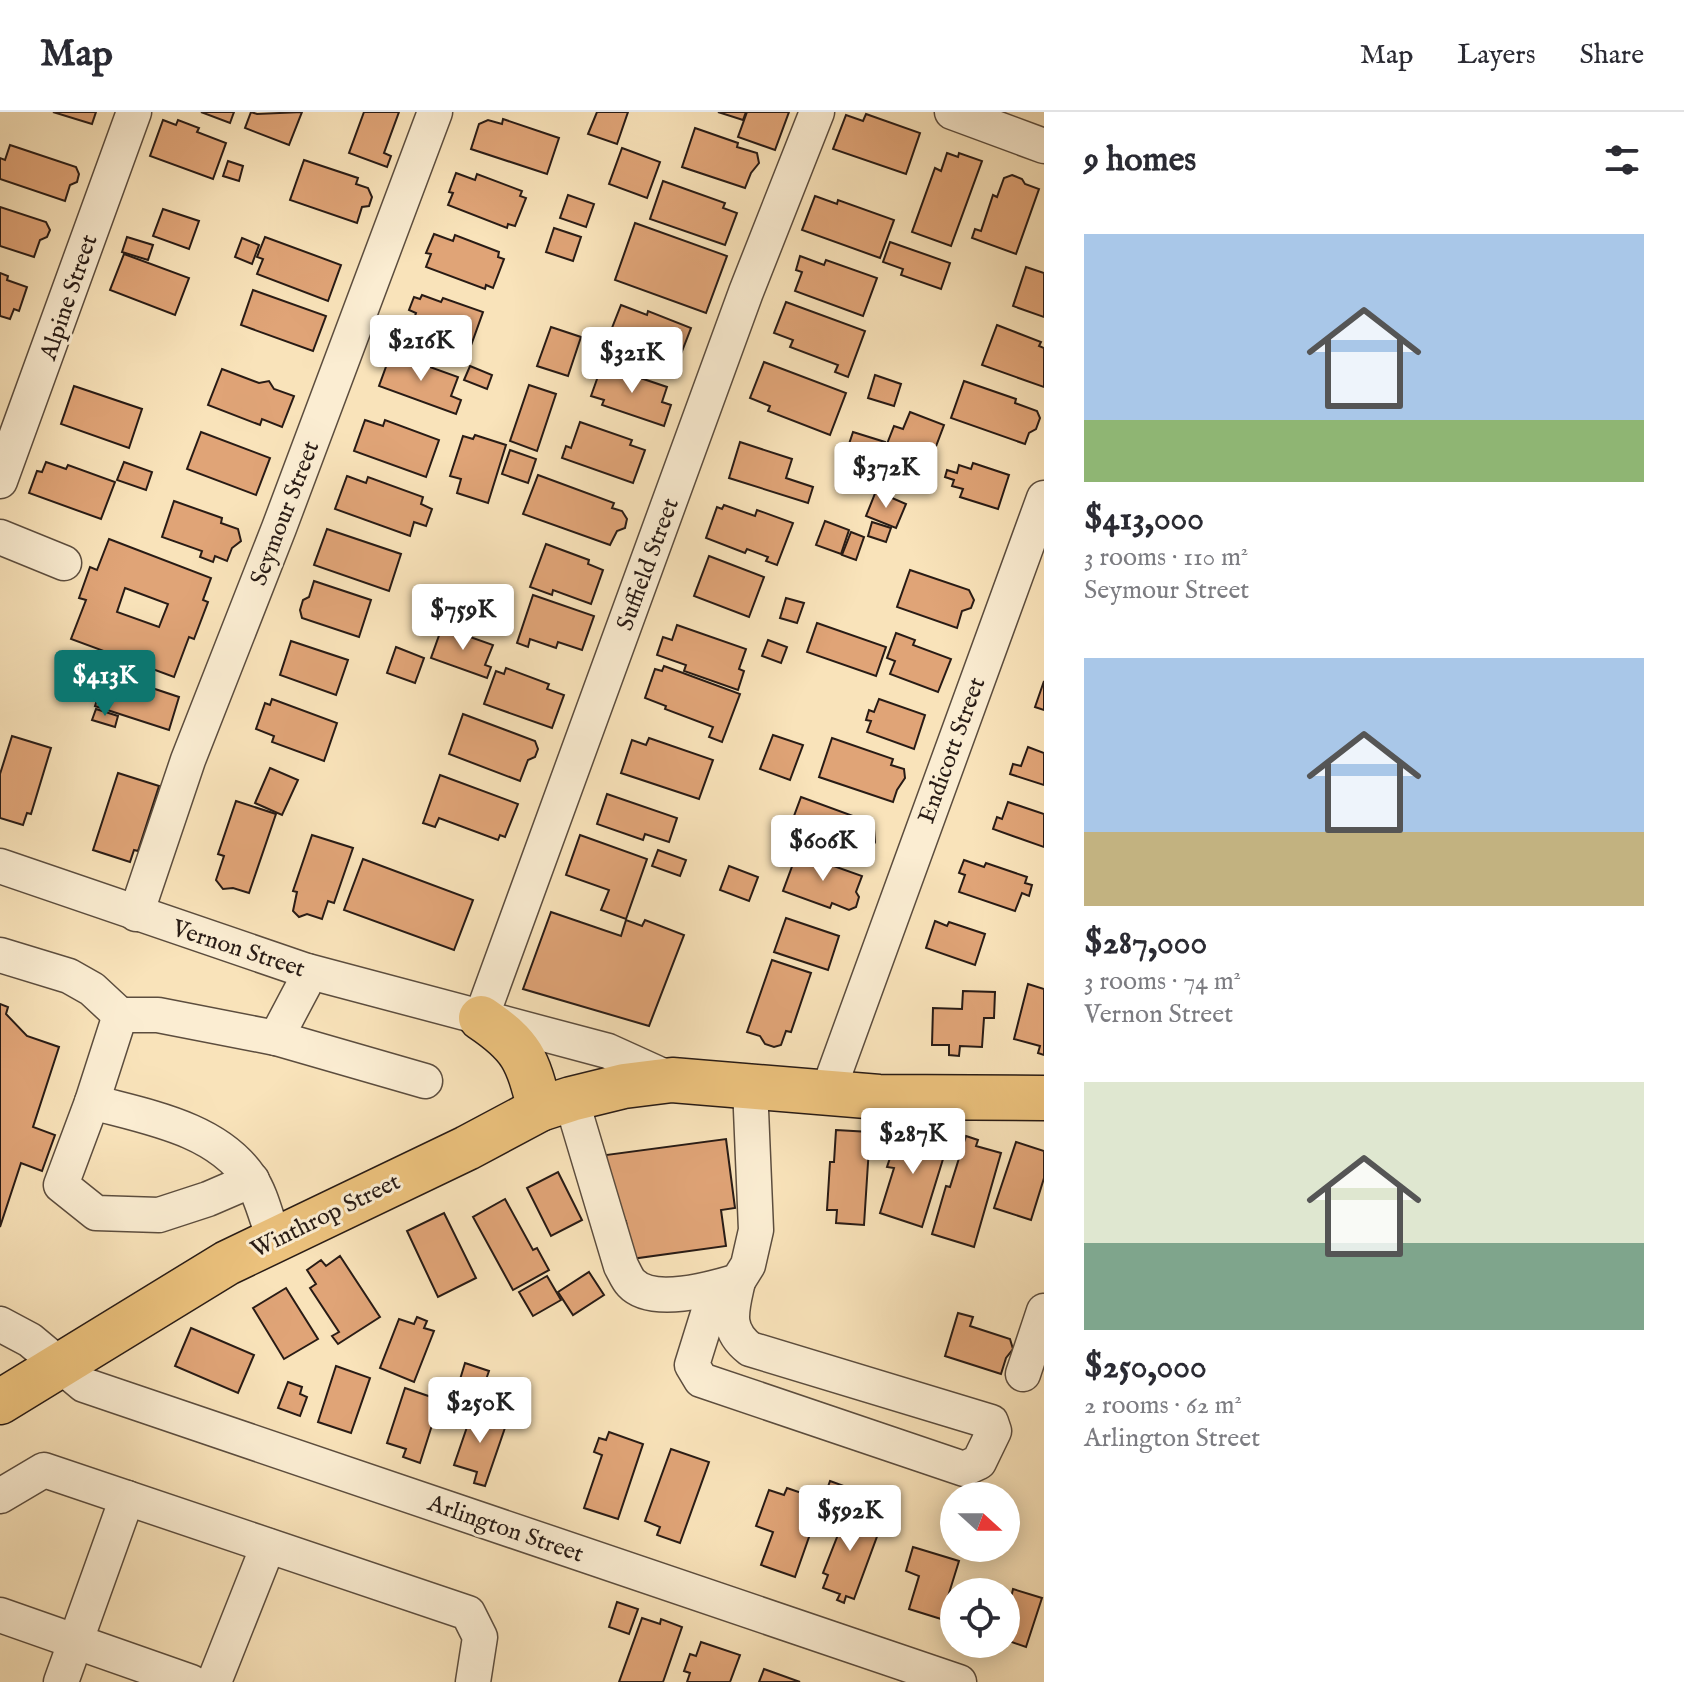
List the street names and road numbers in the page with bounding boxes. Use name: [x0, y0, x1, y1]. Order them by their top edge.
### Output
street label: Alpine Street: [33, 231, 105, 365]
street label: Seymour Street: [244, 437, 327, 590]
street label: Suffield Street: [610, 494, 687, 635]
street label: Endicott Street: [912, 673, 993, 828]
street label: Vernon Street: [167, 913, 309, 985]
street label: Winthrop Street: [246, 1167, 406, 1266]
street label: Arlington Street: [423, 1488, 587, 1571]

